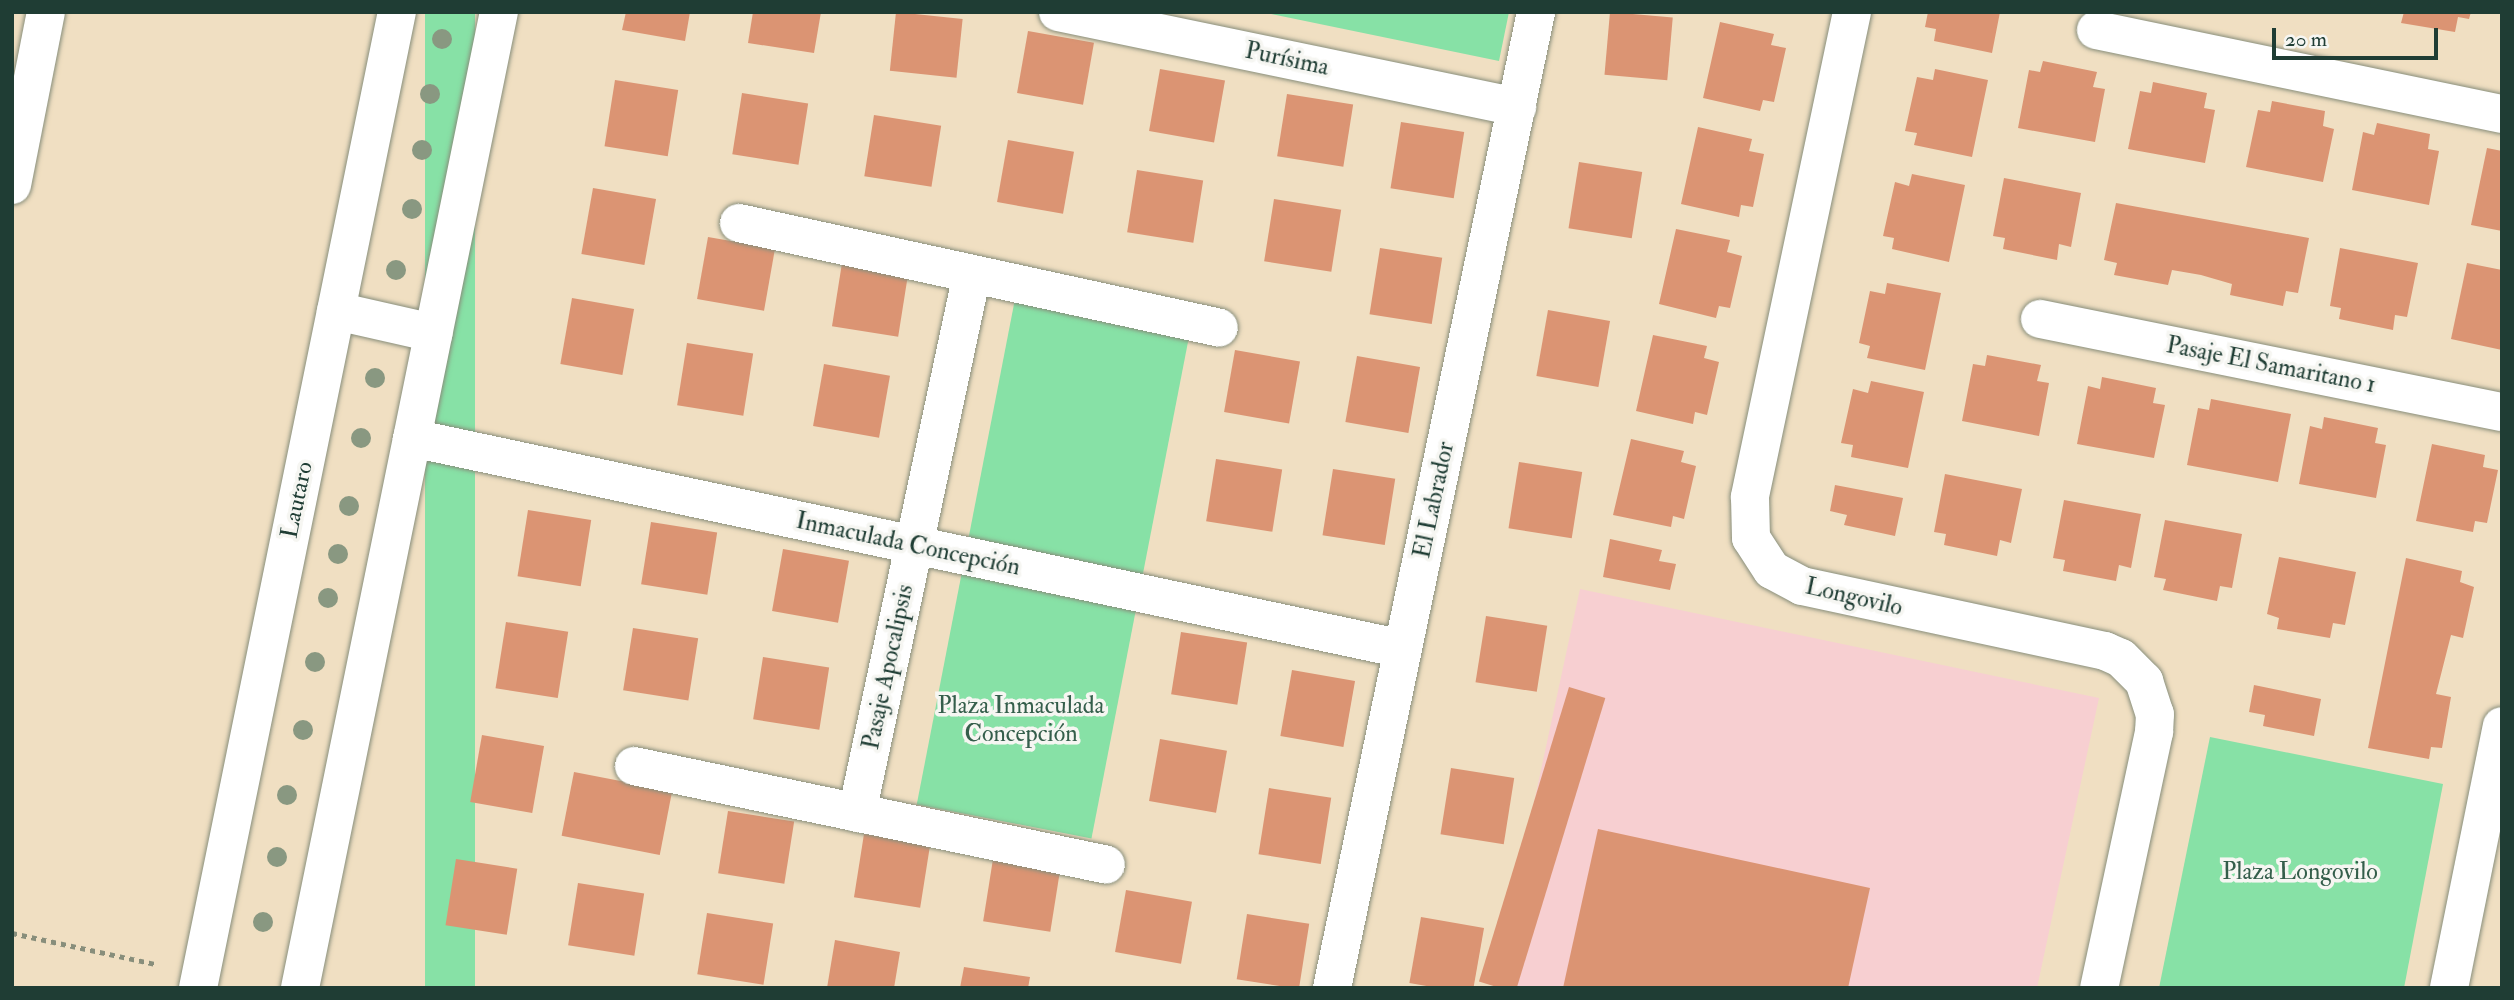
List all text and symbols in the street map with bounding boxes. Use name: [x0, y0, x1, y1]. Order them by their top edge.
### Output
scale bar: [2276, 14, 2442, 58]
text: 20 m: [2285, 26, 2327, 53]
street label: Purísima: [1242, 36, 1332, 82]
street label: Pasaje El Samaritano 1: [2164, 331, 2378, 399]
street label: El Labrador: [1408, 439, 1460, 561]
street label: Lautaro: [275, 459, 319, 541]
street label: Inmaculada Concepción: [793, 506, 1023, 582]
street label: Longovilo: [1803, 572, 1905, 622]
street label: Pasaje Apocalipsis: [856, 582, 920, 752]
park label: Plaza Inmaculada Concepción: [938, 692, 1104, 748]
park label: Plaza Longovilo: [2222, 858, 2378, 886]

